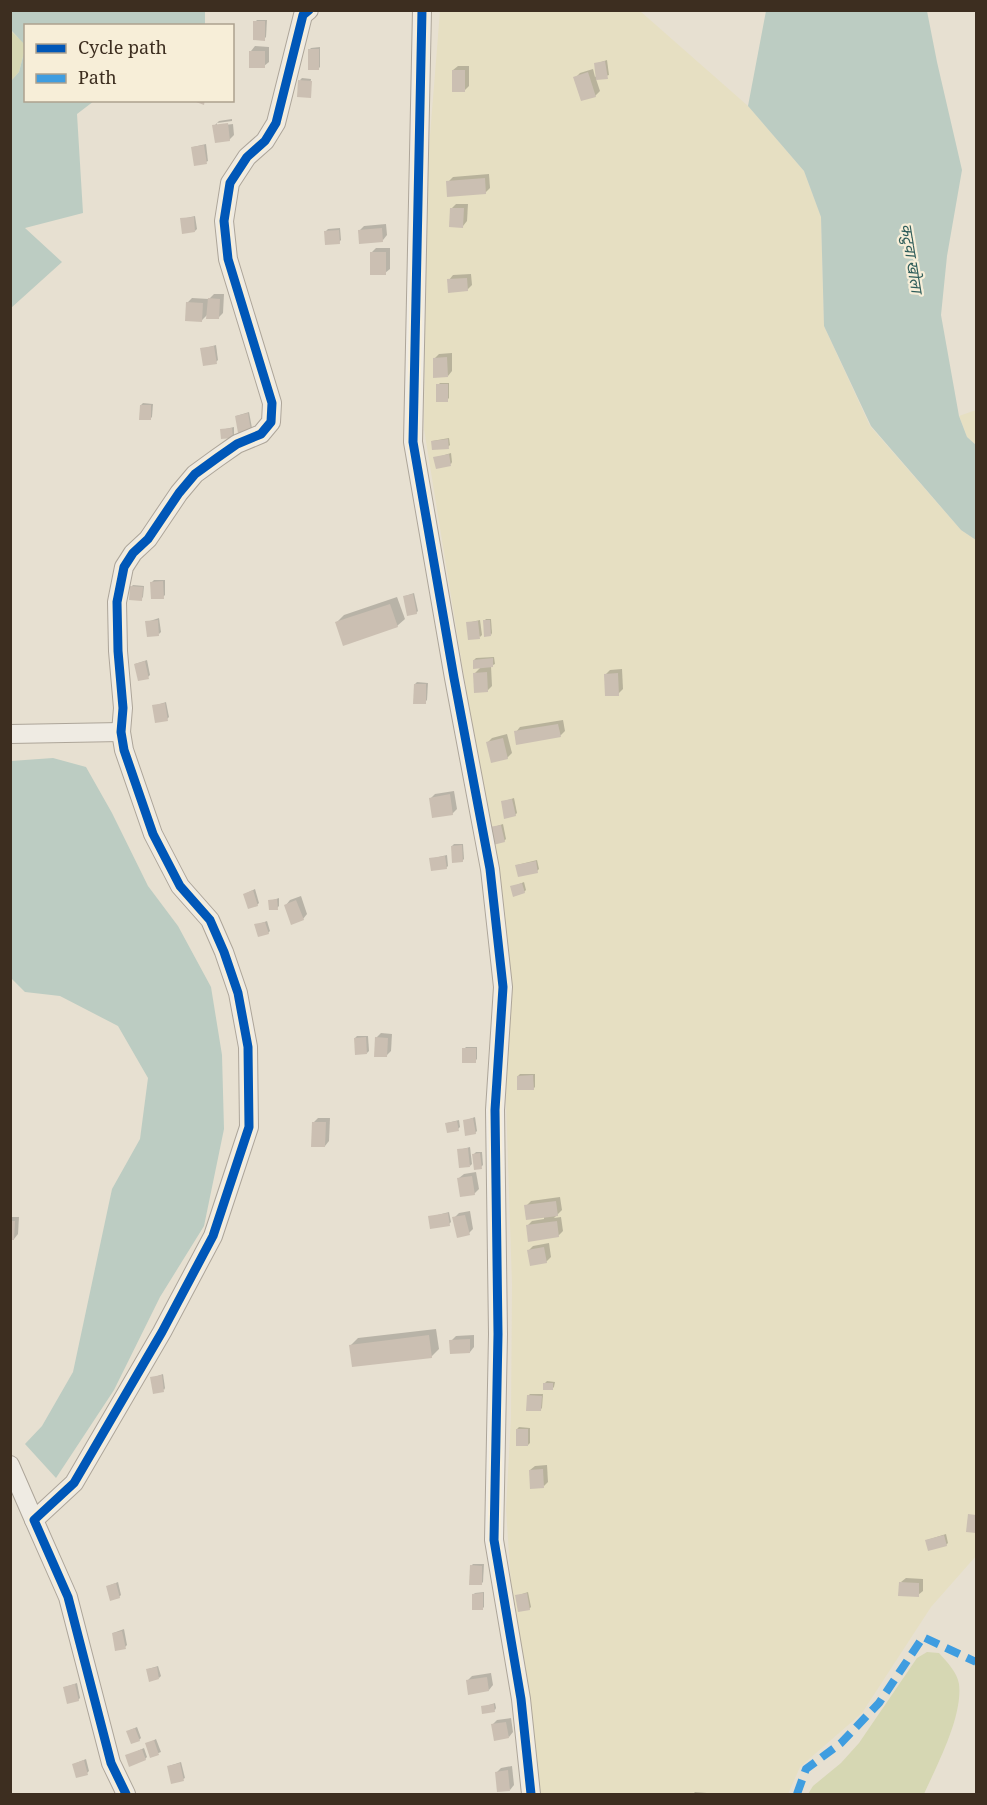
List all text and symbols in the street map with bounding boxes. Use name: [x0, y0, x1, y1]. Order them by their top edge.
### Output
legend: [24, 24, 234, 102]
text: Cycle path: [78, 35, 167, 59]
text: Path: [78, 65, 117, 89]
water label: कटुवा खोला: [896, 222, 929, 297]

